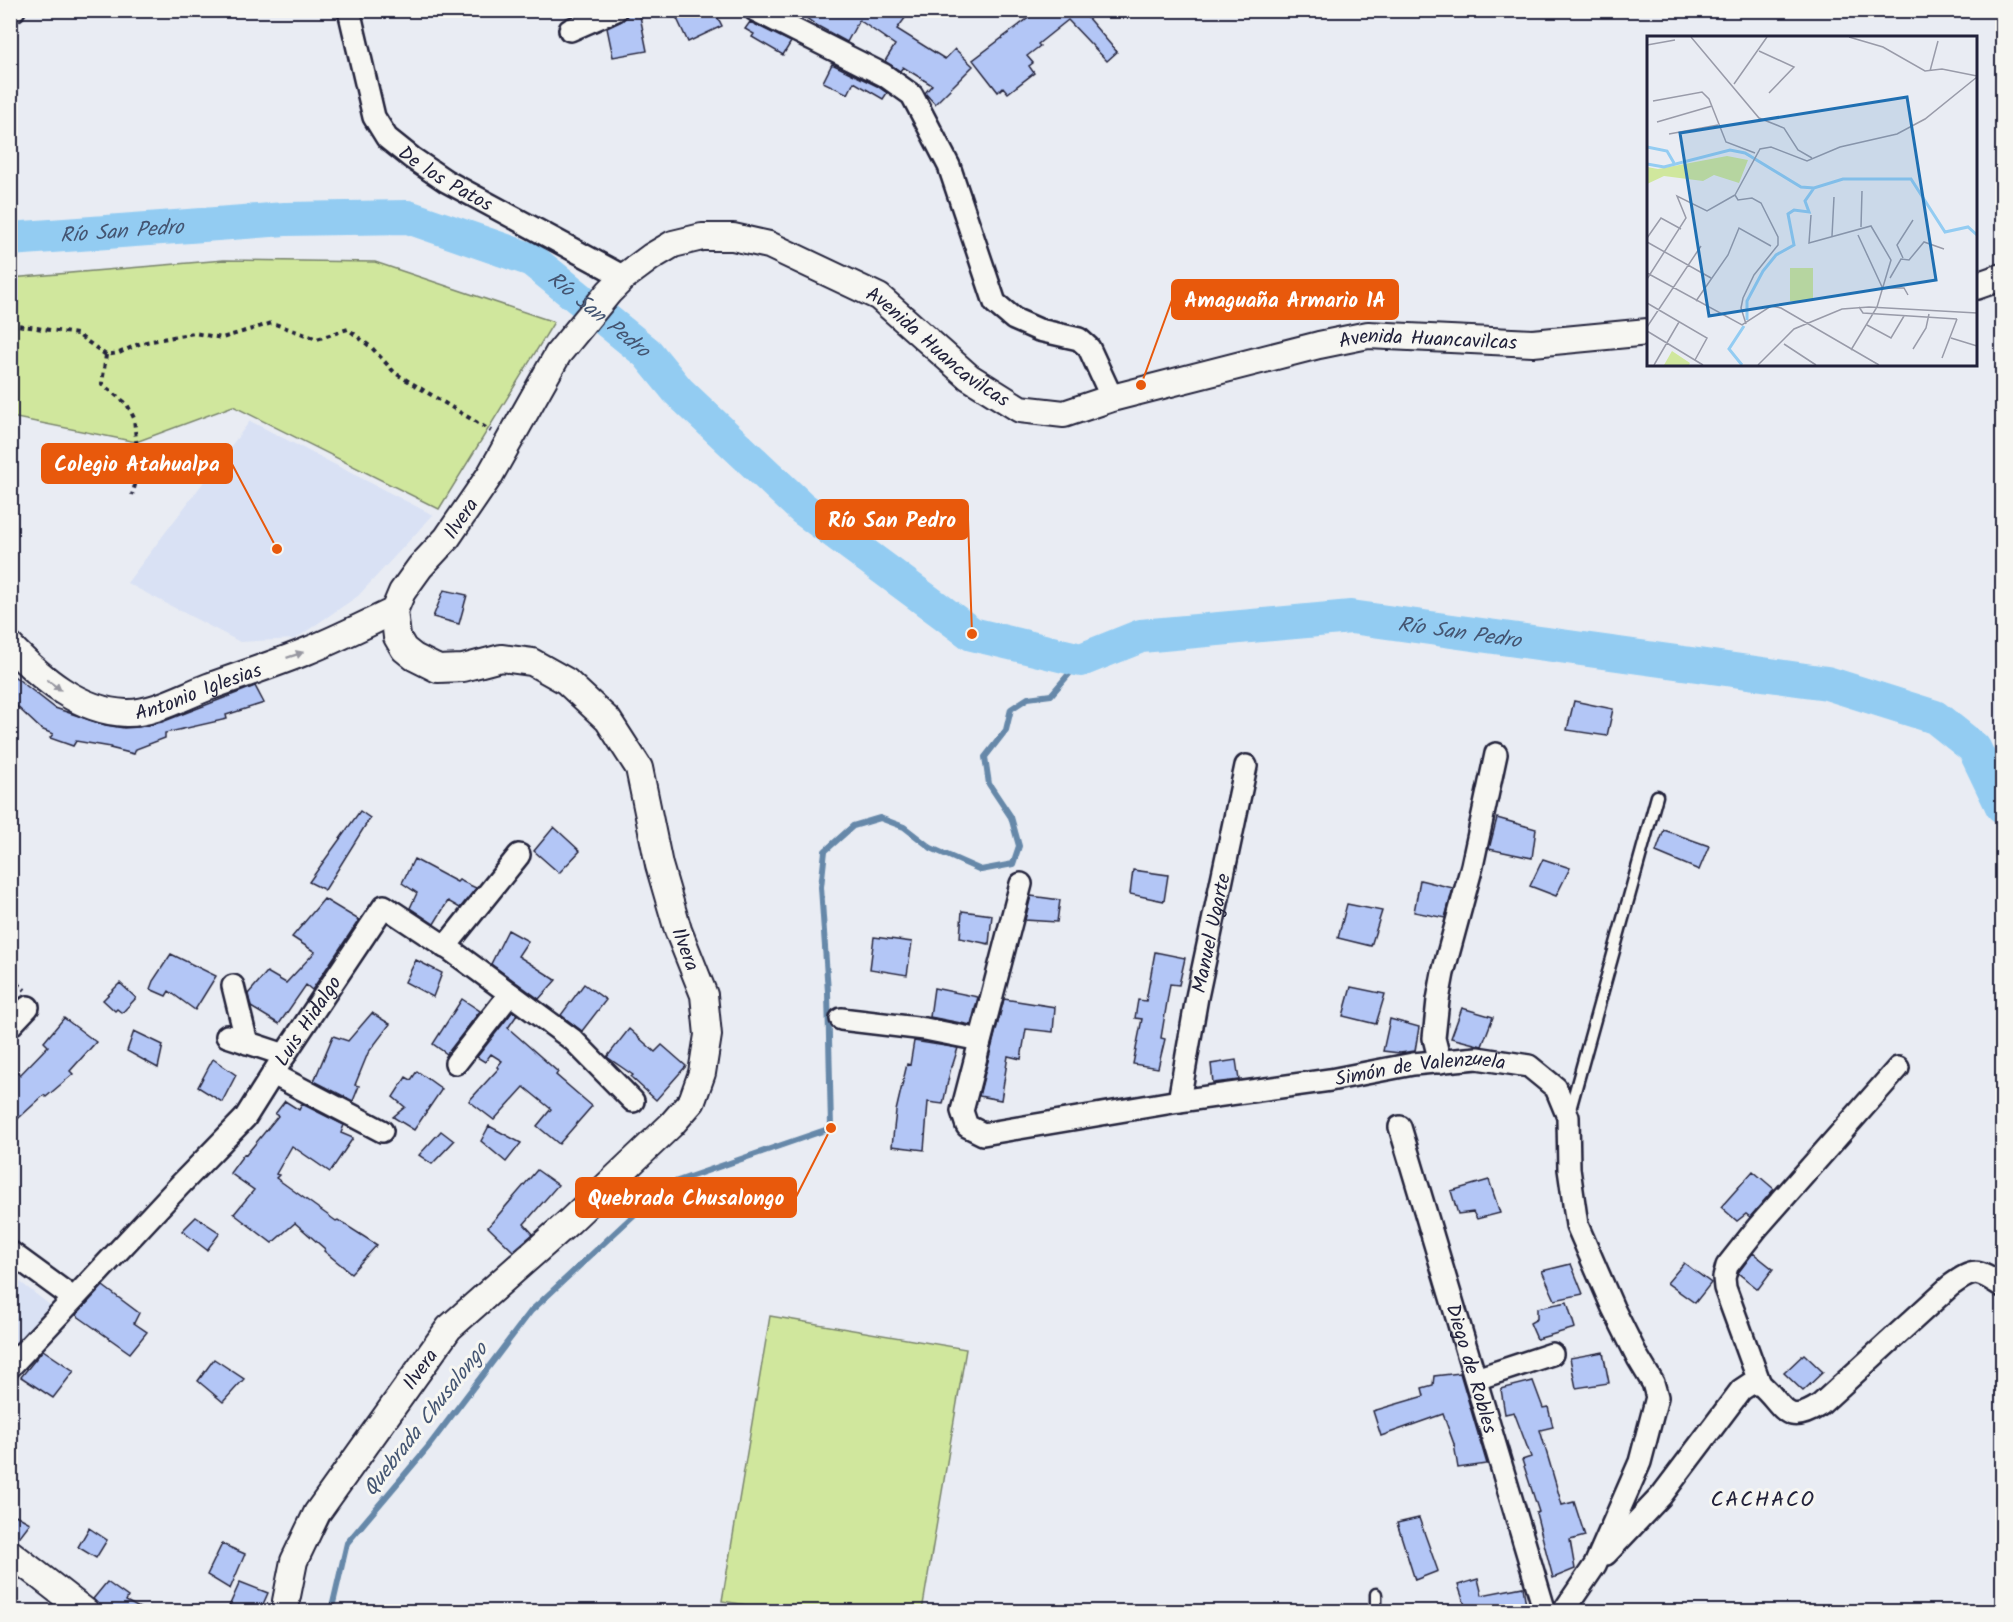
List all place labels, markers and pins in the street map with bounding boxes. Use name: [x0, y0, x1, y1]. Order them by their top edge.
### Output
callout: Amaguaña Armario 1A: [1172, 280, 1398, 319]
callout: Colegio Atahualpa: [42, 444, 232, 483]
callout: Río San Pedro: [816, 500, 968, 539]
callout: Quebrada Chusalongo: [576, 1178, 796, 1217]

